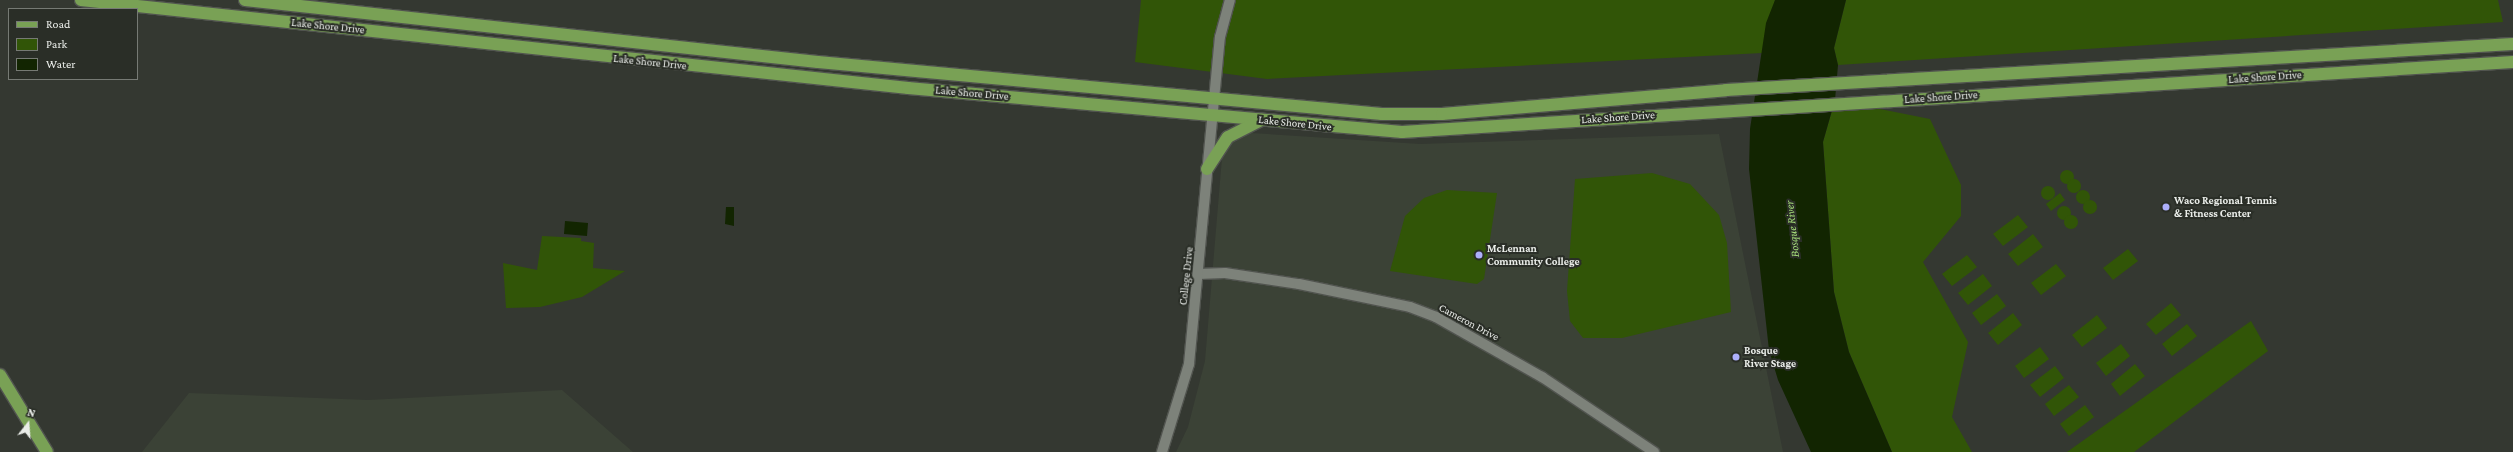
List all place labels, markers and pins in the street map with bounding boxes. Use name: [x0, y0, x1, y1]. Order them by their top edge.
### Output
place label: Waco Regional Tennis & Fitness Center: [2174, 194, 2277, 220]
marker: Waco Regional Tennis & Fitness Center: [2161, 202, 2171, 212]
place label: McLennan Community College: [1487, 242, 1580, 268]
marker: McLennan Community College: [1474, 250, 1484, 260]
place label: Bosque River Stage: [1744, 344, 1796, 370]
marker: Bosque River Stage: [1731, 352, 1741, 362]

